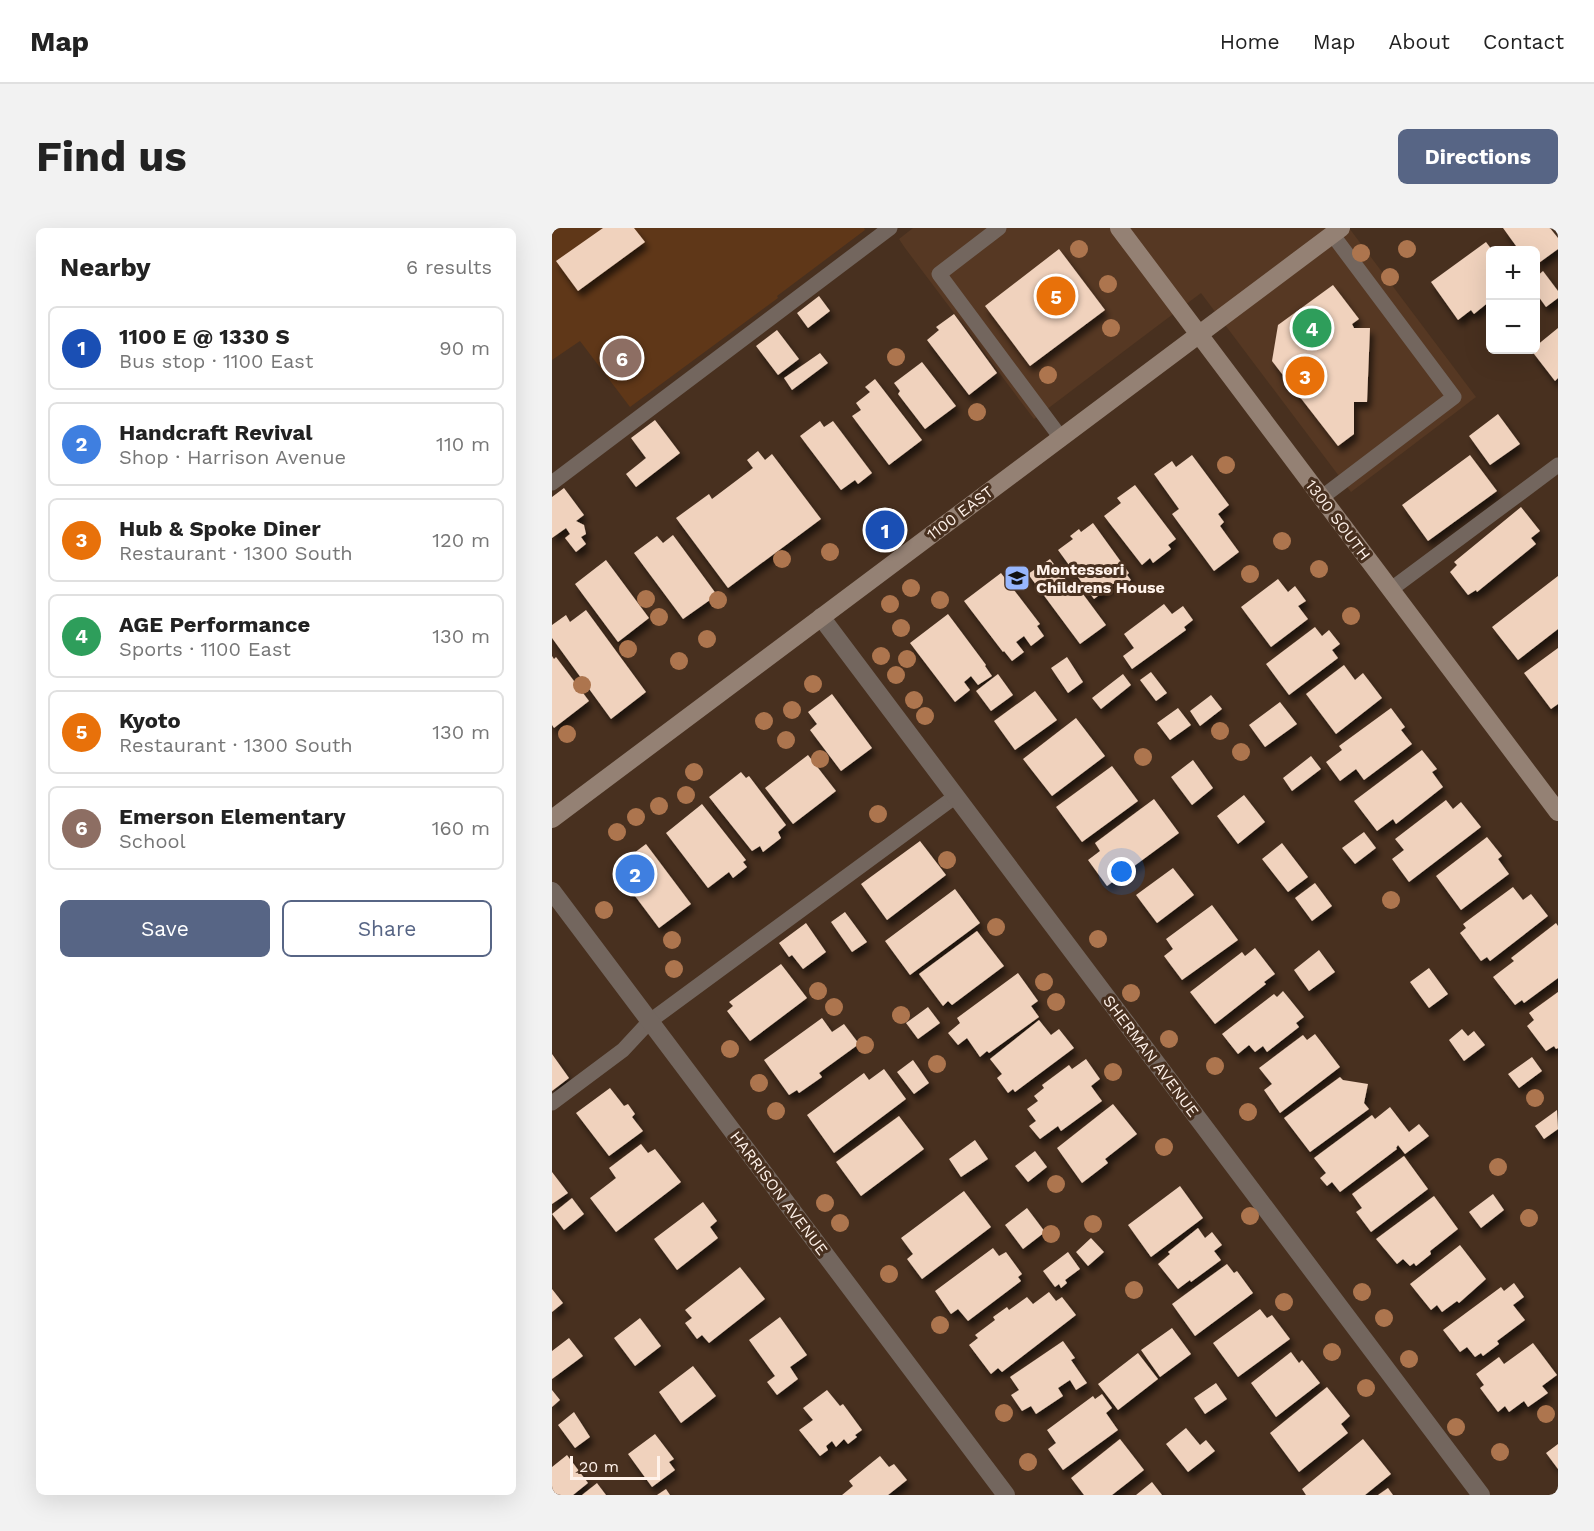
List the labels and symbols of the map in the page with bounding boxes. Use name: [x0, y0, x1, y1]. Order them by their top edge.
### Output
pin: 5: [1036, 274, 1076, 318]
pin: 4: [1292, 306, 1332, 350]
pin: 6: [602, 336, 642, 380]
pin: 3: [1286, 354, 1324, 398]
street label: 1300 SOUTH: [1302, 476, 1374, 564]
street label: 1100 EAST: [923, 482, 997, 544]
pin: 1: [866, 508, 904, 552]
place label: Montessori Childrens House: [1036, 560, 1165, 597]
school or university icon: Montessori Childrens House: [1002, 563, 1032, 593]
pin: 2: [616, 852, 655, 896]
your location: [1107, 857, 1136, 886]
street label: SHERMAN AVENUE: [1099, 992, 1203, 1120]
street label: HARRISON AVENUE: [726, 1127, 832, 1259]
scale bar: [570, 1453, 660, 1480]

